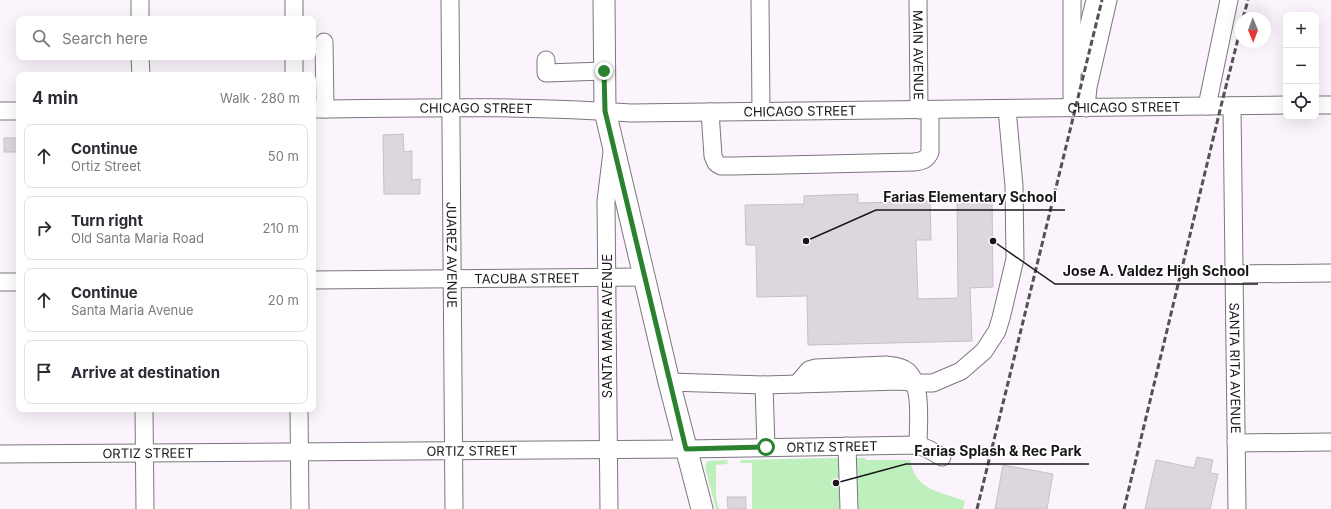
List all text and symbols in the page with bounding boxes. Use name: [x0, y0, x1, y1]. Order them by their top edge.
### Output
street label: MAIN AVENUE: [910, 10, 927, 100]
north arrow: [1235, 12, 1271, 48]
map controls: [1283, 12, 1319, 120]
button: +: [1283, 12, 1319, 48]
search box: [16, 16, 316, 60]
icon: search: [30, 27, 52, 49]
text: Search here: [62, 29, 148, 48]
button: −: [1283, 48, 1319, 84]
route end: [595, 62, 613, 80]
button: locate: [1283, 84, 1319, 120]
text: 4 min: [32, 88, 78, 108]
text: Walk · 280 m: [220, 90, 300, 106]
street label: CHICAGO STREET: [1067, 98, 1180, 116]
street label: CHICAGO STREET: [419, 100, 533, 116]
street label: CHICAGO STREET: [743, 102, 856, 120]
text: Continue: [71, 139, 138, 158]
icon: ahead: [33, 145, 55, 167]
text: 50 m: [268, 148, 299, 164]
text: Ortiz Street: [71, 158, 141, 174]
callout: Farias Elementary School: [876, 184, 1065, 210]
text: Farias Elementary School: [883, 188, 1057, 205]
street label: JUAREZ AVENUE: [444, 202, 460, 308]
text: Turn right: [71, 211, 143, 230]
icon: right: [33, 217, 55, 239]
text: 210 m: [263, 220, 299, 236]
text: Old Santa Maria Road: [71, 230, 204, 246]
street label: SANTA MARIA AVENUE: [599, 254, 615, 398]
callout: Jose A. Valdez High School: [1055, 258, 1258, 284]
text: Jose A. Valdez High School: [1063, 262, 1249, 279]
street label: TACUBA STREET: [474, 270, 580, 287]
text: Continue: [71, 283, 138, 302]
icon: ahead: [33, 289, 55, 311]
text: 20 m: [268, 292, 299, 308]
text: Santa Maria Avenue: [71, 302, 194, 318]
street label: SANTA RITA AVENUE: [1226, 302, 1244, 434]
icon: arrive: [33, 361, 55, 383]
text: Arrive at destination: [71, 363, 220, 382]
route start: [757, 438, 775, 456]
street label: ORTIZ STREET: [786, 438, 878, 455]
callout: Farias Splash & Rec Park: [906, 438, 1089, 464]
street label: ORTIZ STREET: [426, 442, 518, 459]
text: Farias Splash & Rec Park: [914, 442, 1083, 459]
street label: ORTIZ STREET: [102, 445, 194, 461]

